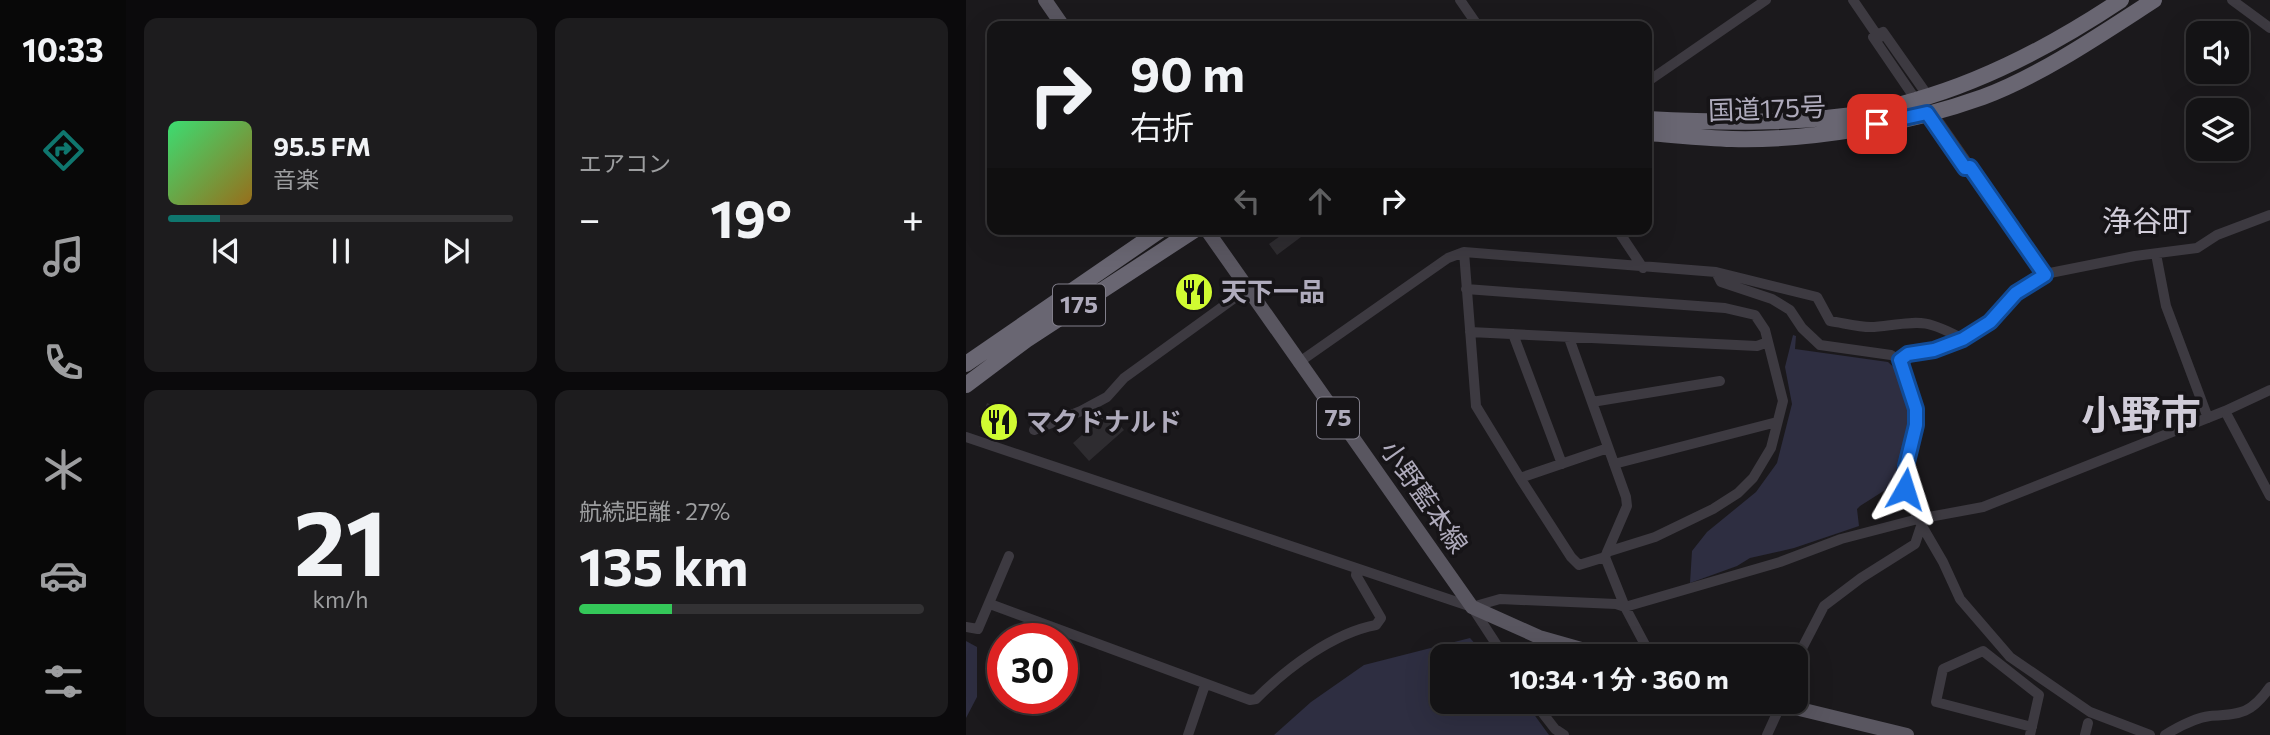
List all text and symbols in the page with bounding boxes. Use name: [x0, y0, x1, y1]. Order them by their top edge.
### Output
map controls: [2186, 21, 2249, 161]
button: sound: [2186, 21, 2249, 84]
text: 10:33: [22, 29, 104, 69]
text: 90 m: [1130, 42, 1245, 102]
icon: right: [1015, 49, 1106, 140]
street label: 国道175号: [1708, 90, 1826, 125]
pin: [1847, 94, 1907, 154]
button: layers: [2186, 98, 2249, 161]
icon: arrive: [1858, 105, 1896, 143]
text: 右折: [1130, 106, 1194, 146]
icon: directions: [39, 126, 88, 175]
text: 95.5 FM: [273, 130, 371, 161]
text: エアコン: [579, 149, 671, 177]
text: 音楽: [273, 165, 319, 193]
icon: left: [1228, 182, 1266, 220]
icon: ahead: [1301, 182, 1339, 220]
icon: right: [1374, 182, 1412, 220]
text: 19°: [710, 185, 792, 249]
text: −: [579, 194, 601, 241]
text: +: [902, 194, 924, 241]
district label: 浄谷町: [2102, 201, 2192, 238]
icon: music: [39, 232, 88, 281]
icon: previous: [207, 232, 245, 270]
icon: pause: [322, 232, 360, 270]
icon: next: [437, 232, 475, 270]
restaurant icon: 天下一品: [1173, 271, 1215, 313]
place label: 天下一品: [1221, 275, 1325, 306]
road number: 175: [1053, 284, 1105, 326]
icon: phone: [39, 338, 88, 387]
district label: 小野市: [2081, 388, 2201, 437]
road number: 75: [1317, 398, 1359, 438]
restaurant icon: マクドナルド: [978, 401, 1020, 443]
place label: マクドナルド: [1026, 405, 1182, 436]
street label: 小野藍本線: [1375, 434, 1475, 558]
icon: climate: [39, 445, 88, 494]
position arrow: [1868, 452, 1942, 526]
text: 21: [294, 483, 387, 595]
text: 航続距離 · 27%: [579, 497, 730, 525]
text: 135 km: [579, 533, 748, 597]
icon: car: [39, 551, 88, 600]
text: km/h: [313, 585, 368, 613]
speed limit sign: 30: [987, 623, 1078, 714]
icon: filters: [39, 657, 88, 706]
text: 10:34 · 1 分 · 360 m: [1509, 663, 1729, 694]

